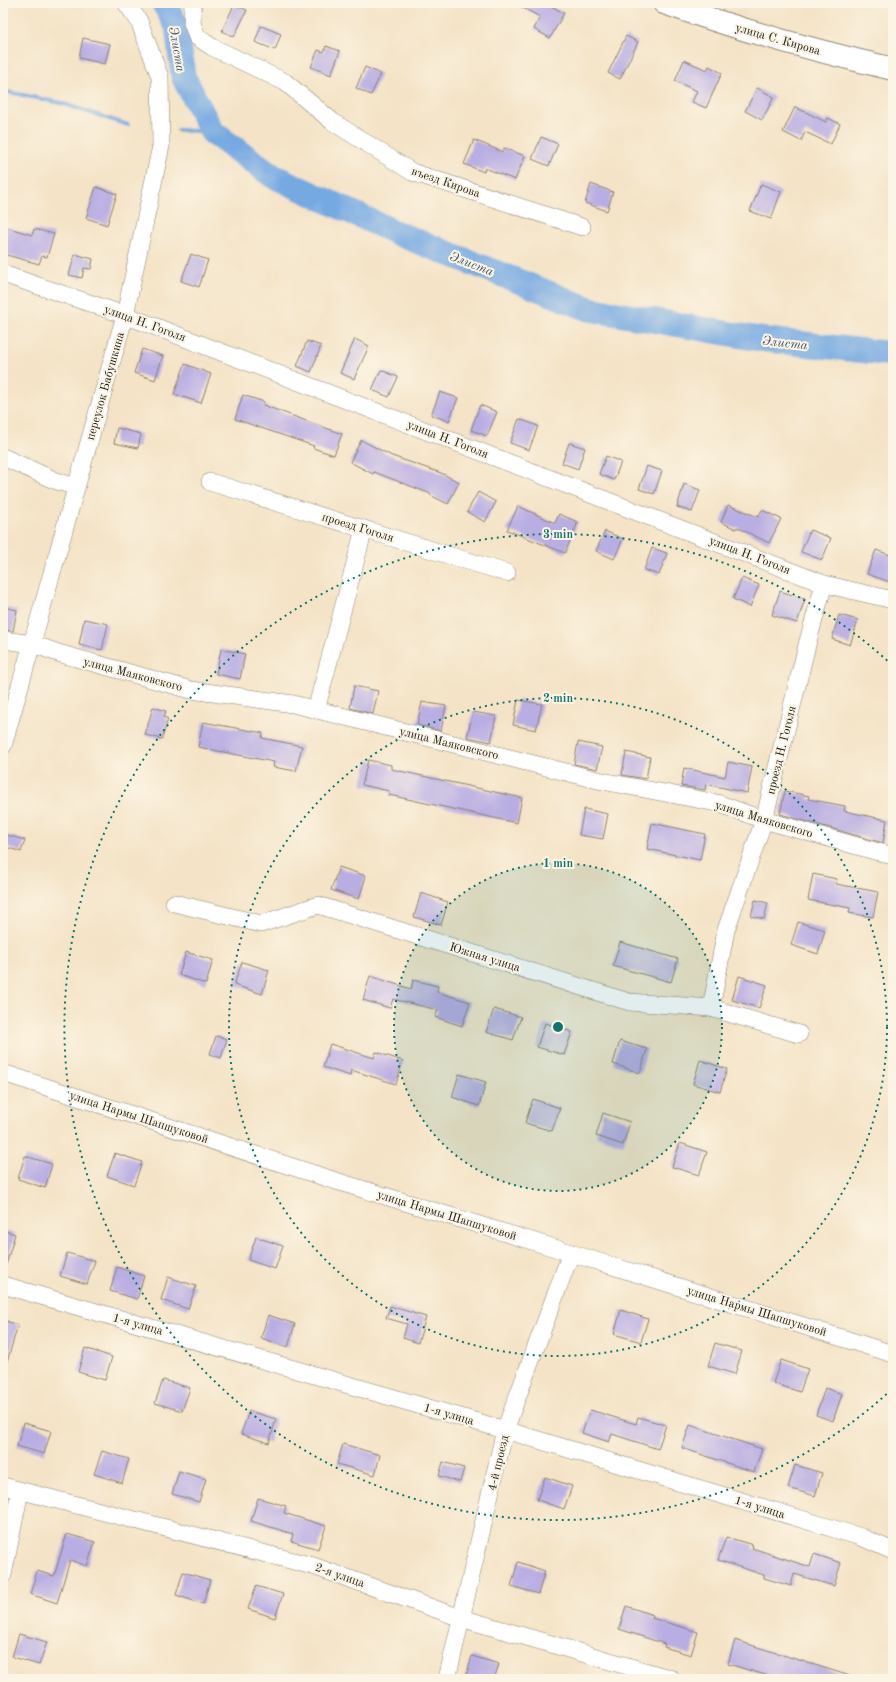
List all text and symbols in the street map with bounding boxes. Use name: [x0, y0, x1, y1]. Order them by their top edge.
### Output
street label: улица С. Кирова: [734, 22, 822, 58]
water label: Элиста: [166, 26, 187, 73]
street label: въезд Кирова: [410, 166, 482, 200]
water label: Элиста: [448, 250, 495, 279]
street label: улица Н. Гоголя: [102, 304, 187, 344]
street label: переулок Бабушкина: [85, 331, 127, 442]
water label: Элиста: [761, 335, 808, 352]
street label: улица Н. Гоголя: [405, 419, 490, 461]
street label: проезд Гоголя: [320, 511, 395, 545]
text: 3 min: [543, 529, 573, 541]
street label: улица Н. Гоголя: [707, 535, 792, 577]
street label: улица Маяковского: [82, 656, 183, 694]
text: 2 min: [543, 693, 573, 705]
street label: проезд Н. Гоголя: [765, 705, 799, 796]
street label: улица Маяковского: [398, 726, 500, 762]
street label: улица Маяковского: [713, 799, 814, 841]
text: 1 min: [543, 858, 573, 870]
street label: Южная улица: [448, 941, 522, 974]
centre of rings: [551, 1020, 565, 1034]
street label: улица Нармы Шапшуковой: [68, 1090, 210, 1146]
street label: улица Нармы Шапшуковой: [376, 1189, 518, 1243]
street label: улица Нармы Шапшуковой: [686, 1285, 828, 1339]
street label: 1-я улица: [111, 1312, 164, 1338]
street label: 1-я улица: [422, 1402, 475, 1428]
street label: 4-й проезд: [487, 1434, 511, 1492]
street label: 1-я улица: [733, 1495, 786, 1521]
street label: 2-я улица: [313, 1562, 366, 1590]

